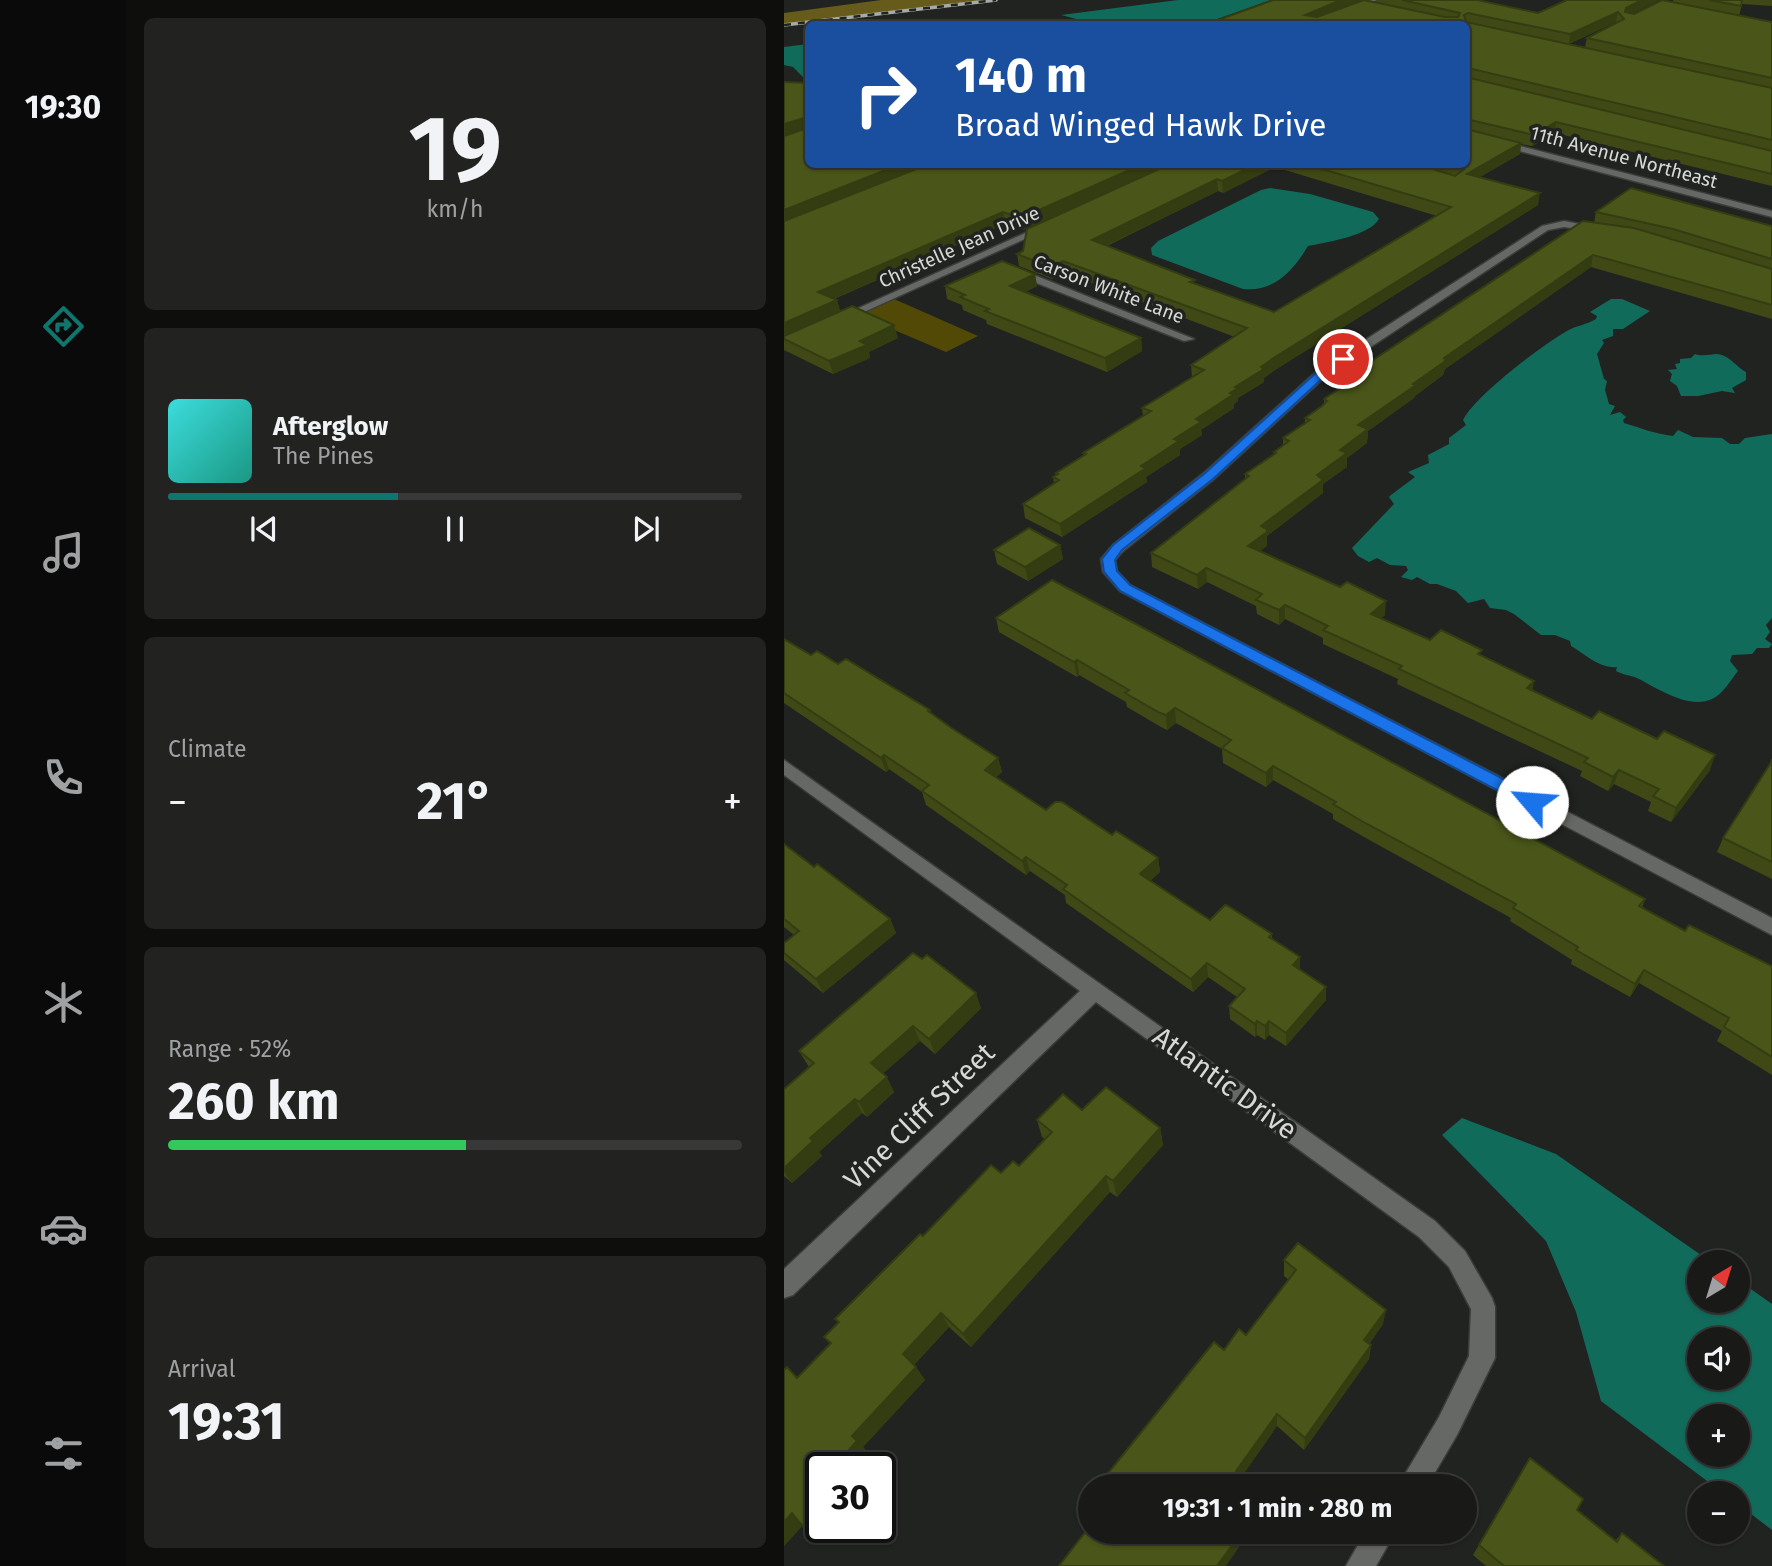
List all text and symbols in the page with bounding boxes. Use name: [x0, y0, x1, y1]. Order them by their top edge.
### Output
text: 140 m: [955, 46, 1087, 105]
icon: right: [840, 49, 931, 140]
text: 19:30: [25, 88, 101, 126]
text: 19: [408, 95, 502, 204]
text: Broad Winged Hawk Drive: [955, 106, 1327, 144]
street label: 11th Avenue Northeast: [1528, 121, 1720, 193]
text: km/h: [427, 195, 483, 223]
street label: Christelle Jean Drive: [875, 201, 1043, 293]
street label: Carson White Lane: [1031, 250, 1187, 328]
icon: directions: [39, 302, 88, 351]
pin: [1313, 329, 1373, 389]
icon: arrive: [1324, 340, 1362, 378]
text: Afterglow: [273, 411, 388, 442]
text: The Pines: [273, 442, 374, 470]
icon: previous: [245, 510, 283, 548]
icon: pause: [436, 510, 474, 548]
icon: next: [627, 510, 665, 548]
icon: music: [39, 528, 88, 577]
text: Climate: [168, 735, 247, 763]
icon: phone: [39, 753, 88, 802]
position arrow: [1495, 765, 1569, 839]
text: 21°: [417, 770, 494, 833]
text: −: [168, 779, 187, 825]
text: +: [723, 779, 742, 825]
icon: climate: [39, 978, 88, 1027]
street label: Atlantic Drive: [1147, 1020, 1303, 1146]
text: Range · 52%: [168, 1035, 291, 1063]
street label: Vine Cliff Street: [837, 1035, 1002, 1196]
text: 260 km: [168, 1070, 340, 1133]
icon: car: [39, 1204, 88, 1253]
north arrow: [1687, 1250, 1750, 1312]
map controls: [1687, 1250, 1750, 1544]
button: sound: [1687, 1327, 1750, 1390]
text: Arrival: [168, 1355, 235, 1383]
text: 19:31: [168, 1390, 285, 1453]
button: +: [1687, 1404, 1750, 1467]
icon: filters: [39, 1429, 88, 1478]
speed limit sign: 30: [805, 1452, 896, 1543]
button: −: [1687, 1481, 1750, 1544]
text: 19:31 · 1 min · 280 m: [1163, 1493, 1392, 1524]

